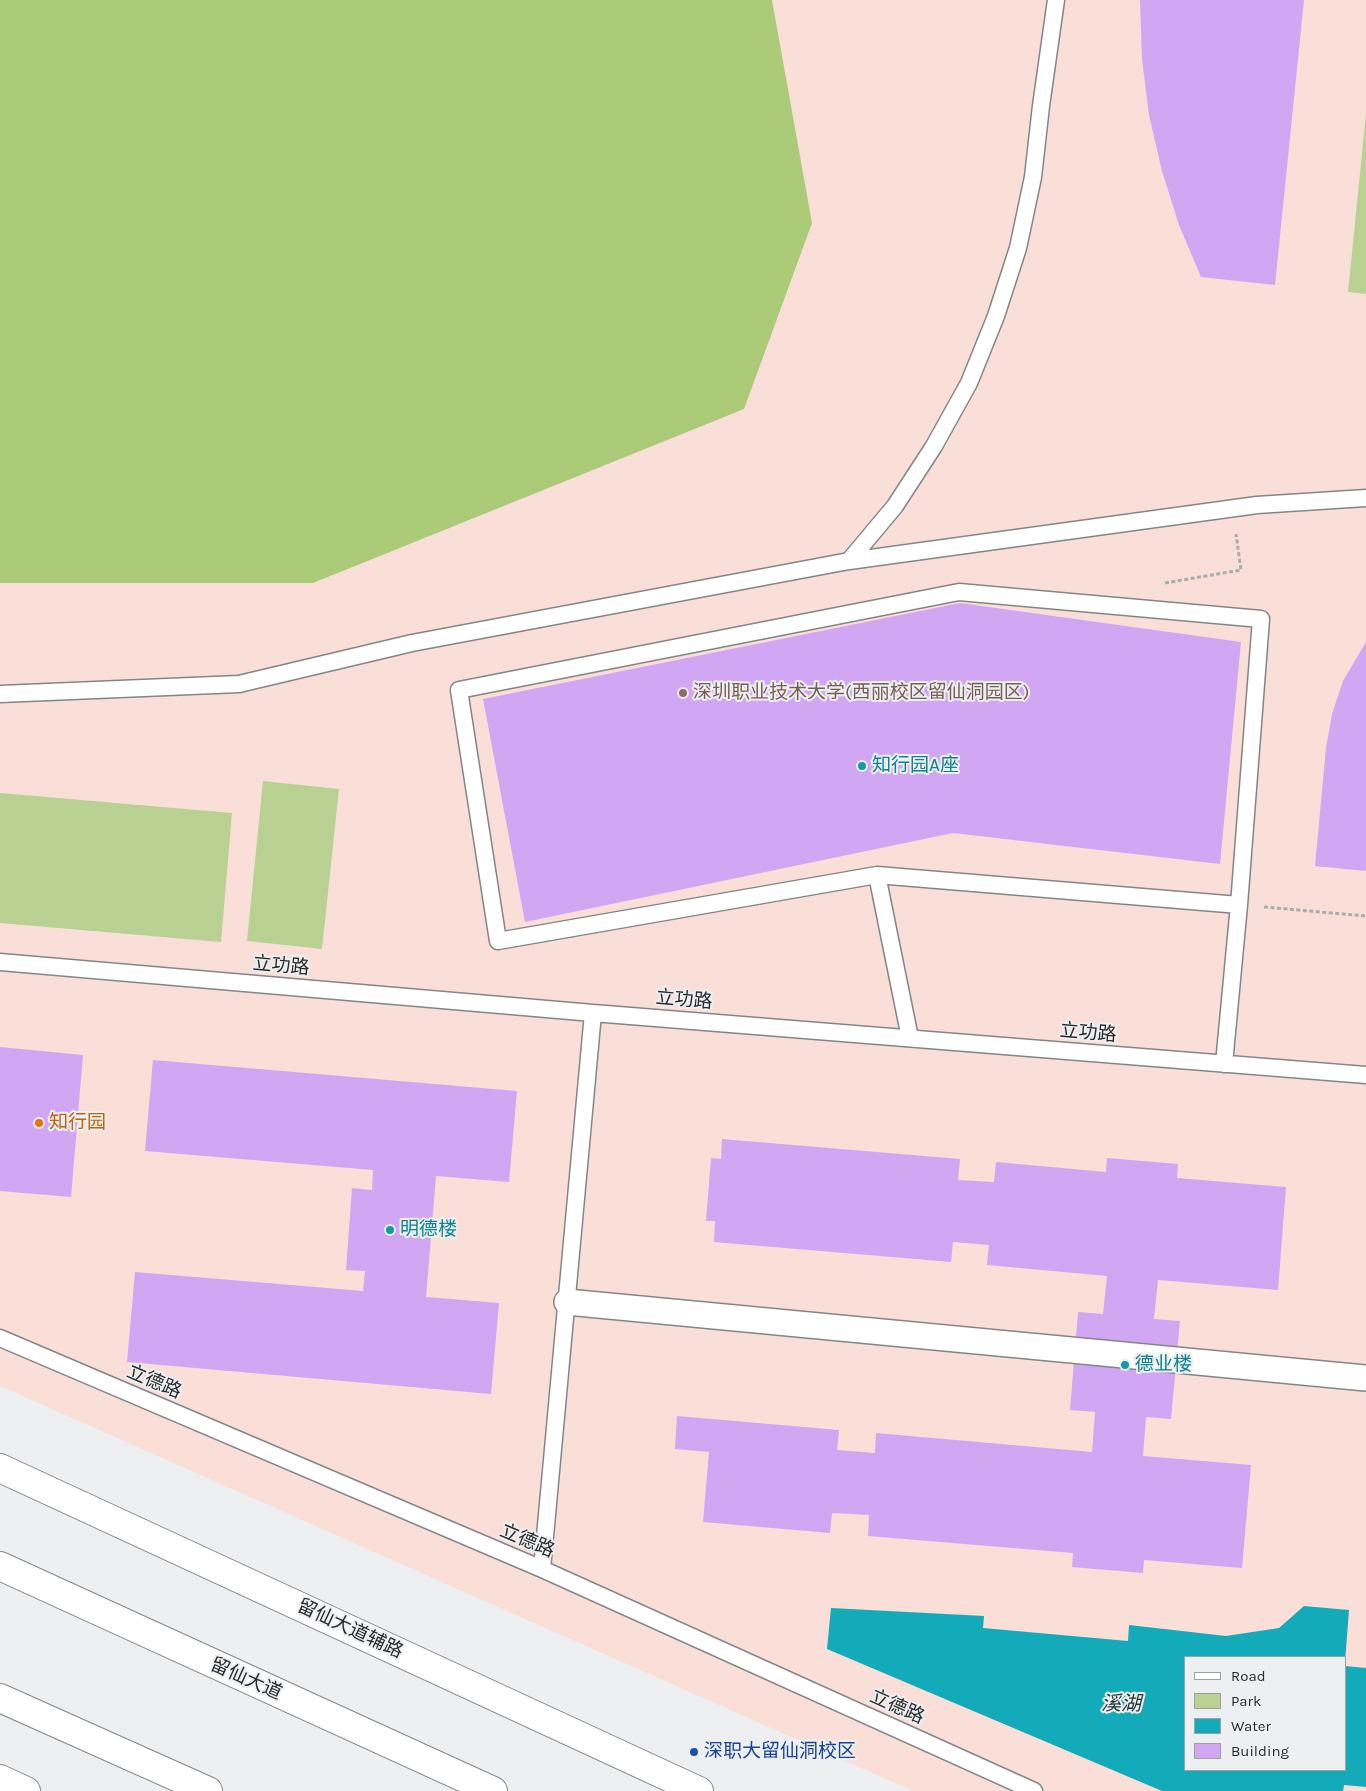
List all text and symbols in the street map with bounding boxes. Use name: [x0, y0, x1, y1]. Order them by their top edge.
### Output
place label: 深圳职业技术大学(西丽校区留仙洞园区): [693, 682, 1030, 704]
marker: 深圳职业技术大学(西丽校区留仙洞园区): [677, 687, 689, 699]
place label: 知行园A座: [872, 755, 959, 777]
marker: 知行园A座: [856, 760, 868, 772]
street label: 立功路: [252, 952, 310, 980]
street label: 立功路: [655, 986, 713, 1014]
street label: 立功路: [1059, 1019, 1117, 1047]
place label: 知行园: [49, 1112, 106, 1134]
marker: 知行园: [33, 1117, 45, 1129]
place label: 明德楼: [400, 1219, 457, 1241]
marker: 明德楼: [384, 1224, 396, 1236]
place label: 德业楼: [1135, 1354, 1192, 1376]
marker: 德业楼: [1119, 1359, 1131, 1371]
street label: 立德路: [123, 1360, 185, 1404]
street label: 立德路: [496, 1519, 558, 1563]
street label: 留仙大道辅路: [294, 1595, 406, 1663]
street label: 留仙大道: [207, 1653, 285, 1705]
legend: [1184, 1656, 1346, 1771]
text: Road: [1231, 1667, 1266, 1685]
street label: 立德路: [866, 1685, 928, 1729]
water label: 溪湖: [1101, 1692, 1141, 1716]
text: Park: [1231, 1692, 1261, 1710]
text: Water: [1231, 1717, 1271, 1735]
place label: 深职大留仙洞校区: [704, 1741, 856, 1763]
text: Building: [1231, 1742, 1289, 1760]
marker: 深职大留仙洞校区: [688, 1746, 700, 1758]

